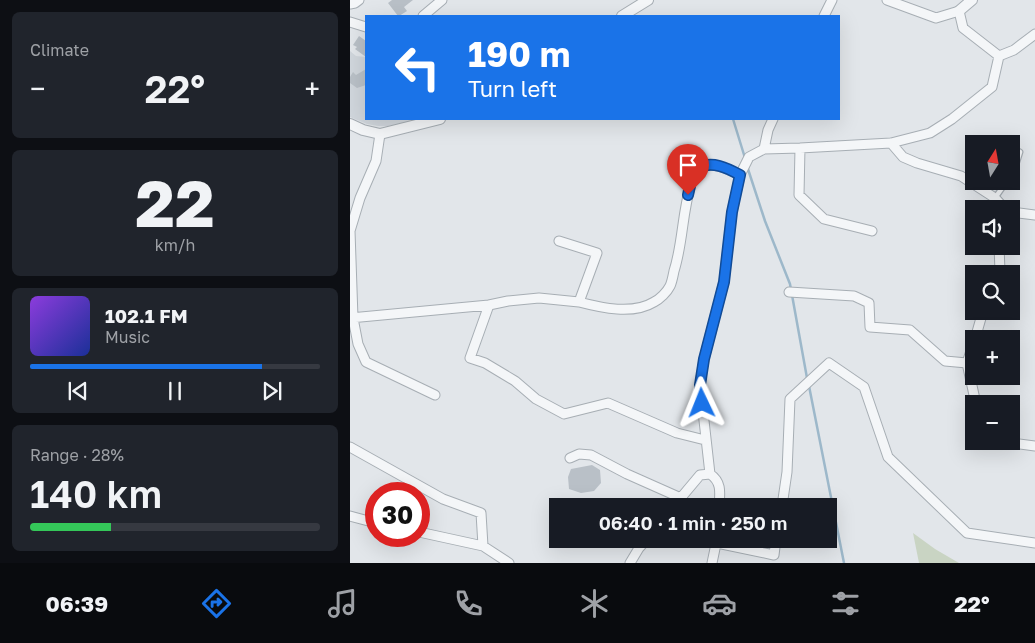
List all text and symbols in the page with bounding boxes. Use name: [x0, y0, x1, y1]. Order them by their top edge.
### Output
text: 190 m: [468, 33, 570, 75]
icon: left: [385, 35, 450, 100]
text: Climate: [30, 40, 89, 60]
text: 22°: [145, 66, 205, 111]
text: −: [30, 72, 45, 105]
text: +: [305, 72, 320, 105]
text: Turn left: [468, 75, 557, 102]
north arrow: [965, 135, 1020, 190]
map controls: [965, 135, 1020, 450]
pin: [667, 144, 709, 195]
icon: arrive: [674, 151, 702, 179]
text: 22: [135, 163, 215, 241]
button: sound: [965, 200, 1020, 255]
text: km/h: [155, 235, 195, 255]
button: search: [965, 265, 1020, 320]
text: 102.1 FM: [105, 304, 188, 327]
text: Music: [105, 327, 150, 347]
button: +: [965, 330, 1020, 385]
position arrow: [675, 376, 727, 428]
icon: previous: [64, 377, 92, 405]
icon: pause: [161, 377, 189, 405]
icon: next: [258, 377, 286, 405]
button: −: [965, 395, 1020, 450]
text: Range · 28%: [30, 445, 124, 465]
text: 140 km: [30, 471, 162, 516]
speed limit sign: 30: [365, 482, 430, 547]
text: 06:40 · 1 min · 250 m: [599, 511, 787, 534]
icon: directions: [199, 586, 234, 621]
icon: music: [325, 586, 360, 621]
icon: phone: [451, 586, 486, 621]
icon: climate: [577, 586, 612, 621]
icon: car: [702, 586, 737, 621]
icon: filters: [828, 586, 863, 621]
text: 06:39: [45, 590, 108, 617]
text: 22°: [954, 590, 990, 617]

